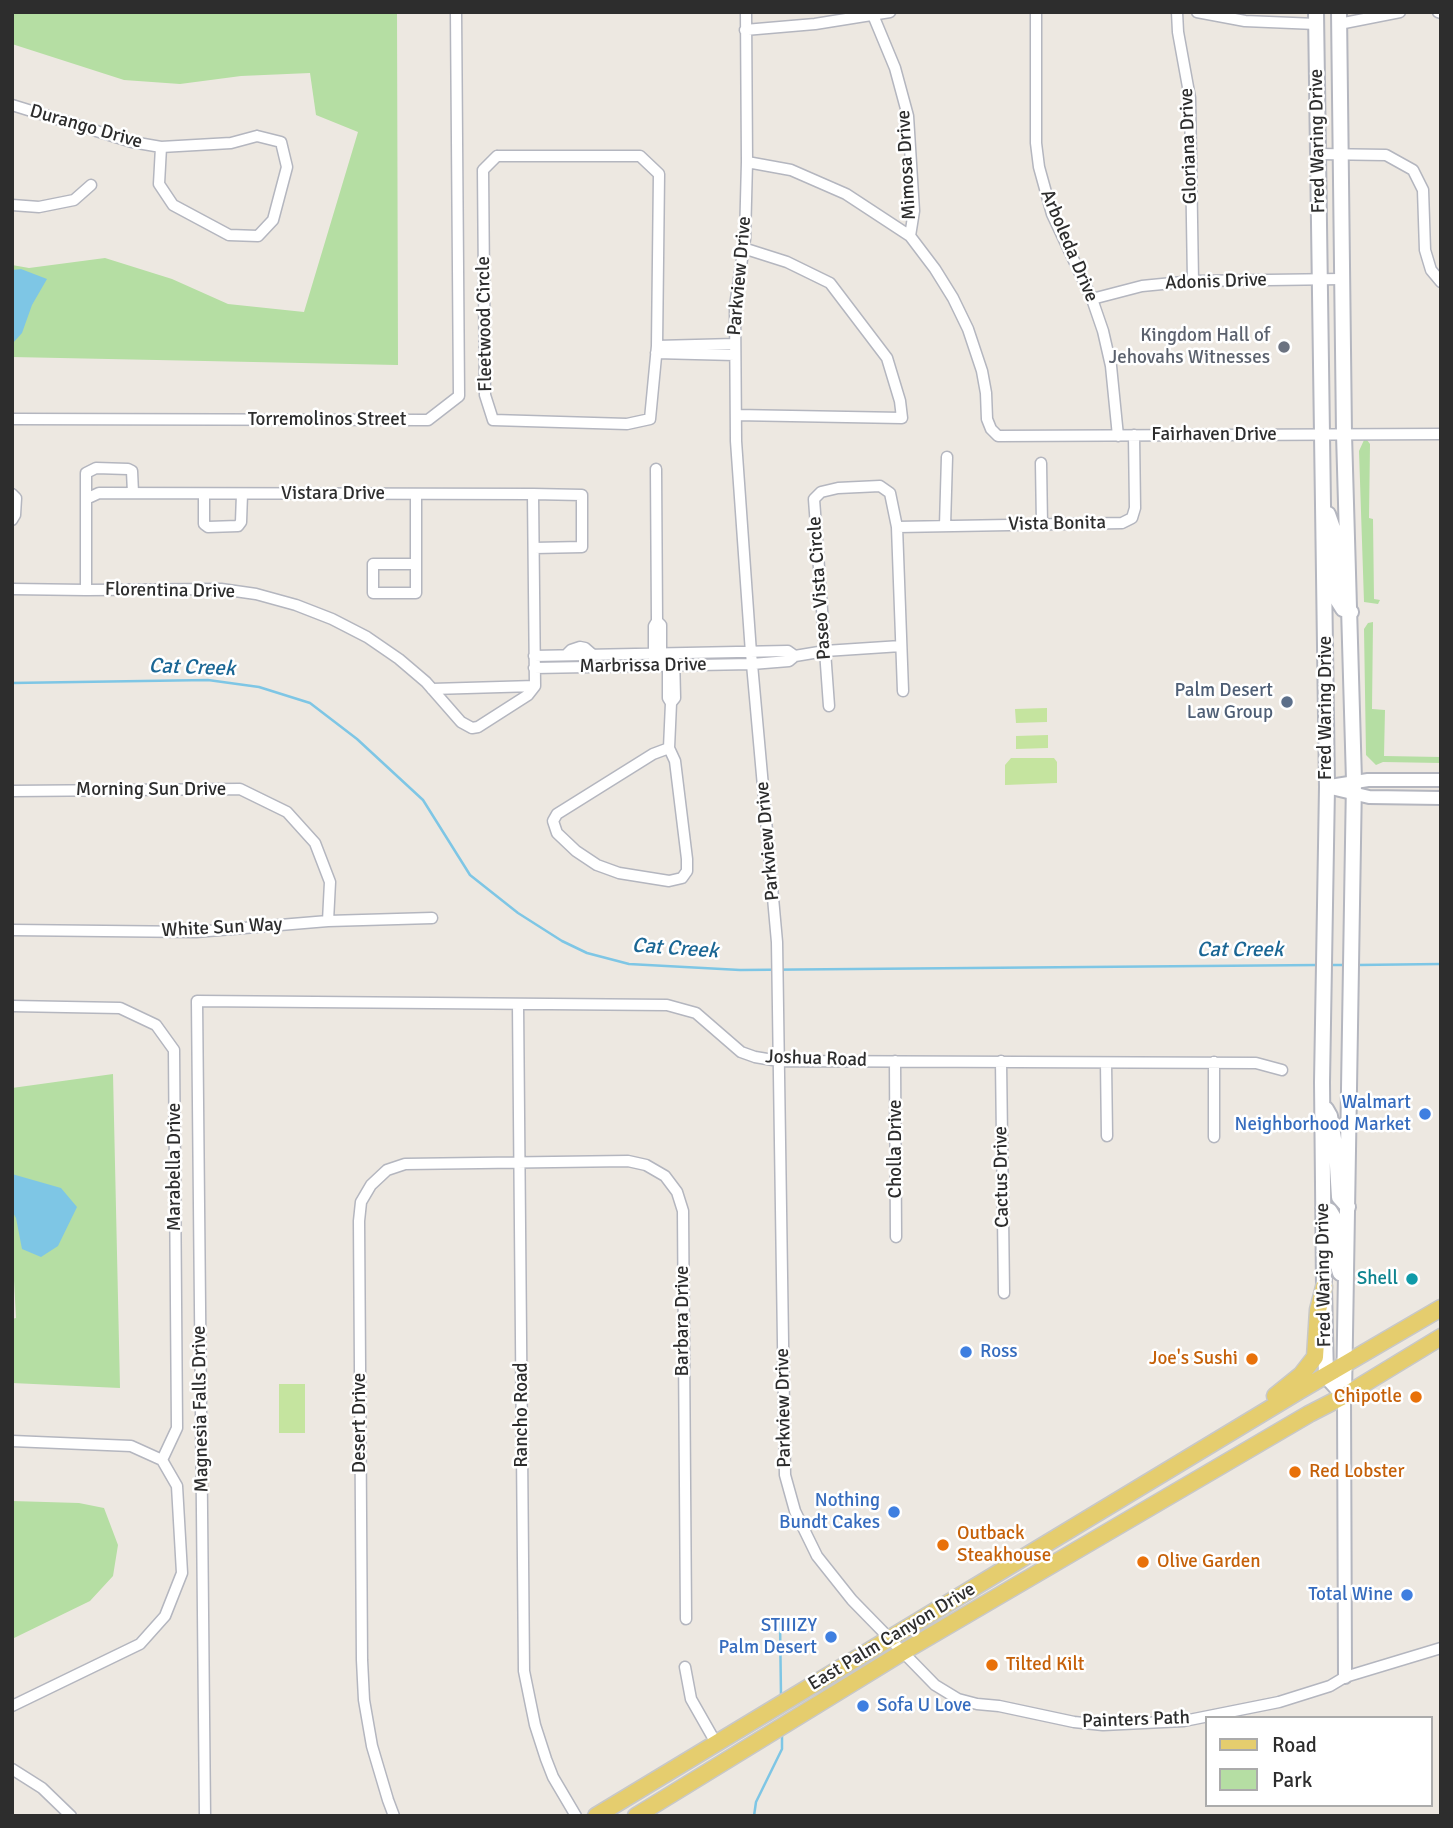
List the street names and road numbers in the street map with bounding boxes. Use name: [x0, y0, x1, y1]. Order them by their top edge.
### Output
street label: Fred Waring Drive: [1305, 69, 1331, 213]
street label: Gloriana Drive: [1176, 88, 1202, 204]
street label: Durango Drive: [27, 100, 145, 154]
street label: Mimosa Drive: [893, 109, 921, 221]
street label: Arboleda Drive: [1035, 186, 1103, 306]
street label: Parkview Drive: [723, 215, 757, 337]
street label: Fleetwood Circle: [472, 256, 498, 392]
street label: Adonis Drive: [1165, 269, 1267, 295]
street label: Torremolinos Street: [248, 409, 406, 431]
street label: Fairhaven Drive: [1151, 424, 1277, 446]
street label: Vistara Drive: [281, 483, 385, 505]
street label: Vista Bonita: [1008, 512, 1106, 536]
street label: Paseo Vista Circle: [804, 515, 836, 661]
street label: Florentina Drive: [105, 578, 235, 604]
street label: Fred Waring Drive: [1315, 636, 1337, 780]
street label: Marbrissa Drive: [579, 653, 707, 679]
street label: Morning Sun Drive: [76, 779, 226, 801]
street label: Parkview Drive: [751, 780, 785, 902]
street label: White Sun Way: [161, 913, 283, 943]
street label: Joshua Road: [765, 1046, 867, 1072]
street label: Cholla Drive: [885, 1100, 907, 1198]
street label: Marabella Drive: [164, 1103, 186, 1231]
street label: Cactus Drive: [990, 1126, 1014, 1228]
street label: Fred Waring Drive: [1311, 1203, 1337, 1347]
street label: Barbara Drive: [672, 1266, 694, 1376]
street label: Magnesia Falls Drive: [188, 1325, 214, 1493]
street label: Parkview Drive: [772, 1348, 796, 1468]
street label: Rancho Road: [511, 1362, 533, 1468]
street label: Desert Drive: [349, 1373, 371, 1473]
street label: East Palm Canyon Drive: [804, 1578, 980, 1696]
street label: Painters Path: [1082, 1707, 1190, 1733]

